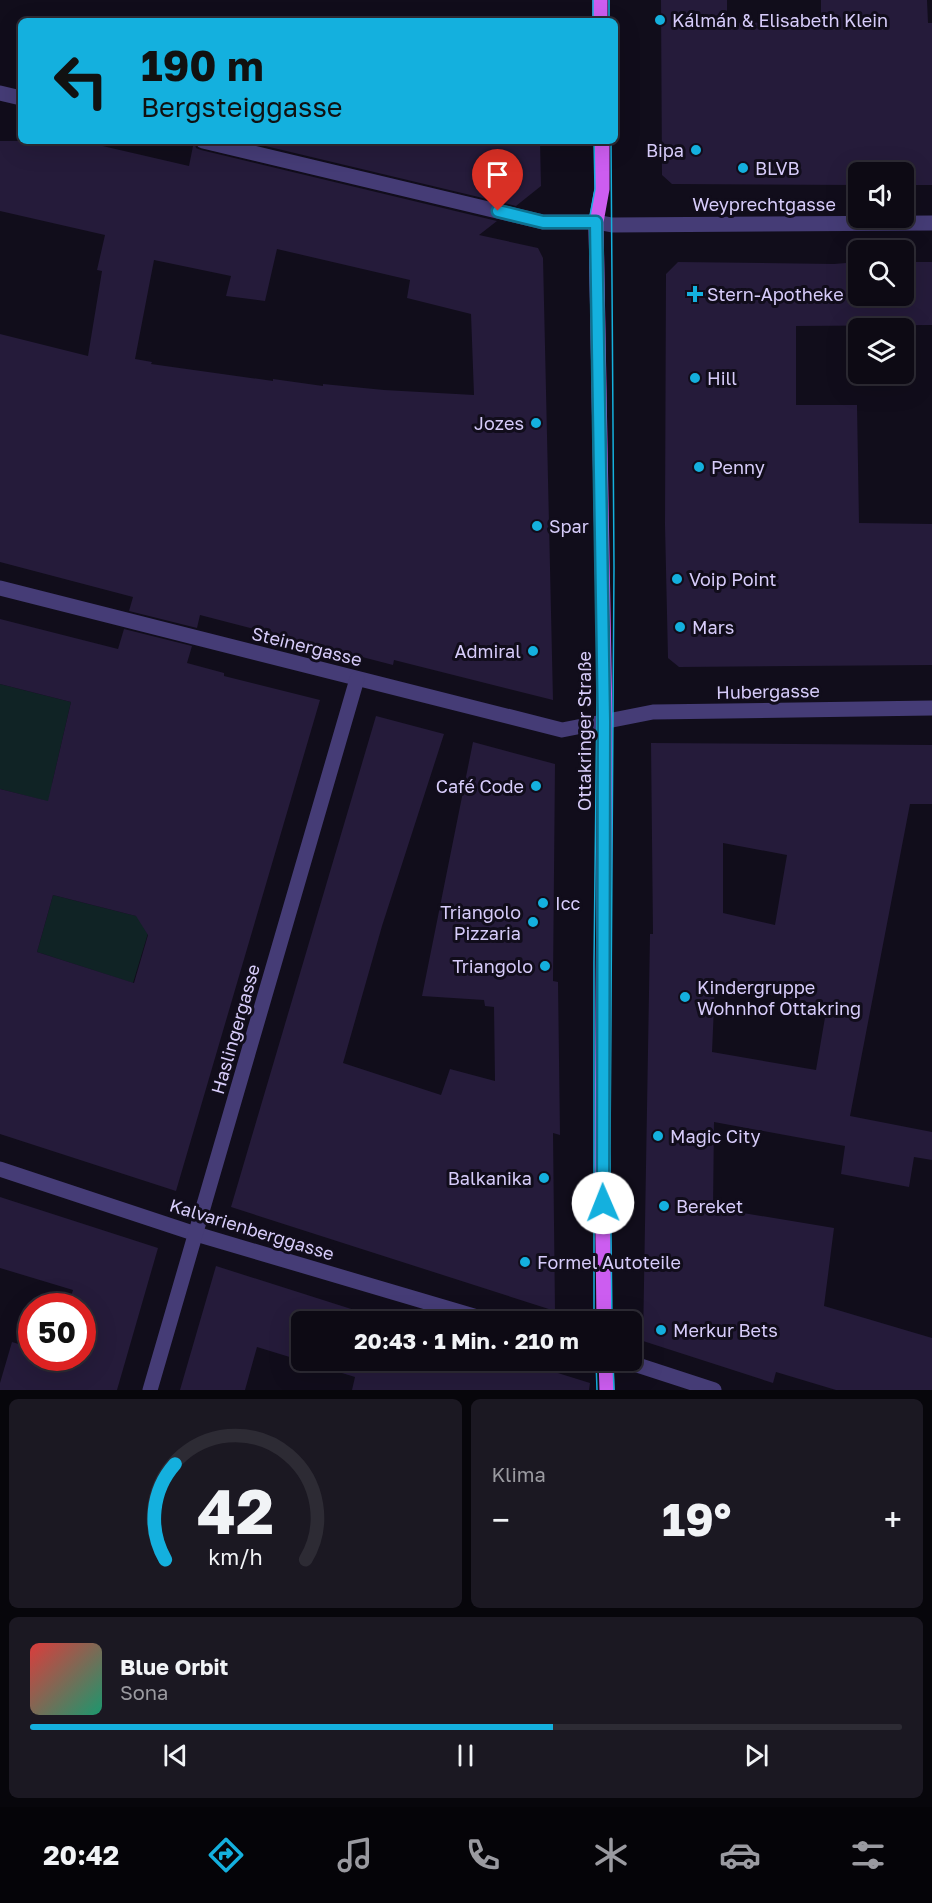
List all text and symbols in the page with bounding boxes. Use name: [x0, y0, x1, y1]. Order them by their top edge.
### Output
place label: Kálmán & Elisabeth Klein: [672, 9, 888, 31]
marker: Kálmán & Elisabeth Klein: [653, 13, 667, 27]
text: 190 m: [141, 40, 264, 90]
icon: left: [42, 42, 120, 120]
text: Bergsteiggasse: [141, 91, 342, 123]
place label: Bipa: [646, 139, 684, 161]
marker: Bipa: [689, 143, 703, 157]
pin: [472, 149, 523, 211]
place label: BLVB: [755, 157, 800, 179]
icon: arrive: [481, 158, 514, 191]
marker: BLVB: [736, 161, 750, 175]
map controls: [848, 162, 914, 384]
button: sound: [848, 162, 914, 228]
street label: Weyprechtgasse: [692, 193, 836, 215]
button: search: [848, 240, 914, 306]
place label: Stern-Apotheke: [707, 283, 844, 305]
marker: Stern-Apotheke: [688, 287, 702, 301]
button: layers: [848, 318, 914, 384]
place label: Hill: [707, 367, 737, 389]
marker: Hill: [688, 371, 702, 385]
place label: Jozes: [474, 412, 524, 434]
marker: Jozes: [529, 416, 543, 430]
place label: Penny: [711, 456, 765, 478]
marker: Penny: [692, 460, 706, 474]
place label: Spar: [549, 515, 589, 537]
marker: Spar: [530, 519, 544, 533]
place label: Voip Point: [689, 568, 777, 590]
marker: Voip Point: [670, 572, 684, 586]
place label: Mars: [692, 616, 734, 638]
marker: Mars: [673, 620, 687, 634]
street label: Steinergasse: [250, 622, 364, 670]
place label: Admiral: [455, 640, 521, 662]
marker: Admiral: [526, 644, 540, 658]
street label: Ottakringer Straße: [573, 651, 595, 811]
street label: Hubergasse: [716, 679, 820, 703]
place label: Café Code: [436, 775, 524, 797]
marker: Café Code: [529, 779, 543, 793]
place label: Icc: [555, 892, 580, 914]
marker: Icc: [536, 896, 550, 910]
place label: Triangolo Pizzaria: [440, 901, 521, 944]
marker: Triangolo Pizzaria: [526, 915, 540, 929]
place label: Triangolo: [452, 955, 533, 977]
marker: Triangolo: [538, 959, 552, 973]
street label: Haslingergasse: [206, 961, 264, 1097]
place label: Kindergruppe Wohnhof Ottakring: [697, 976, 861, 1019]
marker: Kindergruppe Wohnhof Ottakring: [678, 990, 692, 1004]
place label: Magic City: [670, 1125, 761, 1147]
marker: Magic City: [651, 1129, 665, 1143]
place label: Balkanika: [448, 1167, 532, 1189]
marker: Balkanika: [537, 1171, 551, 1185]
position arrow: [571, 1171, 635, 1235]
street label: Kalvarienberggasse: [167, 1193, 337, 1265]
place label: Bereket: [676, 1195, 743, 1217]
marker: Bereket: [657, 1199, 671, 1213]
place label: Formel Autoteile: [537, 1251, 681, 1273]
marker: Formel Autoteile: [518, 1255, 532, 1269]
speed limit sign: 50: [18, 1293, 96, 1371]
place label: Merkur Bets: [673, 1319, 778, 1341]
marker: Merkur Bets: [654, 1323, 668, 1337]
text: 20:43 · 1 Min. · 210 m: [354, 1327, 579, 1354]
text: Klima: [492, 1462, 546, 1486]
text: 42: [197, 1473, 274, 1548]
text: 19°: [662, 1492, 731, 1546]
text: −: [492, 1500, 510, 1539]
text: +: [884, 1500, 902, 1539]
text: km/h: [208, 1545, 263, 1571]
text: Blue Orbit: [120, 1653, 228, 1680]
text: Sona: [120, 1680, 168, 1704]
icon: previous: [159, 1739, 192, 1772]
icon: pause: [449, 1739, 482, 1772]
icon: next: [740, 1739, 773, 1772]
icon: directions: [205, 1834, 247, 1876]
icon: music: [334, 1834, 376, 1876]
icon: phone: [462, 1834, 504, 1876]
icon: climate: [590, 1834, 632, 1876]
icon: car: [719, 1834, 761, 1876]
icon: filters: [847, 1834, 889, 1876]
text: 20:42: [43, 1839, 119, 1871]

